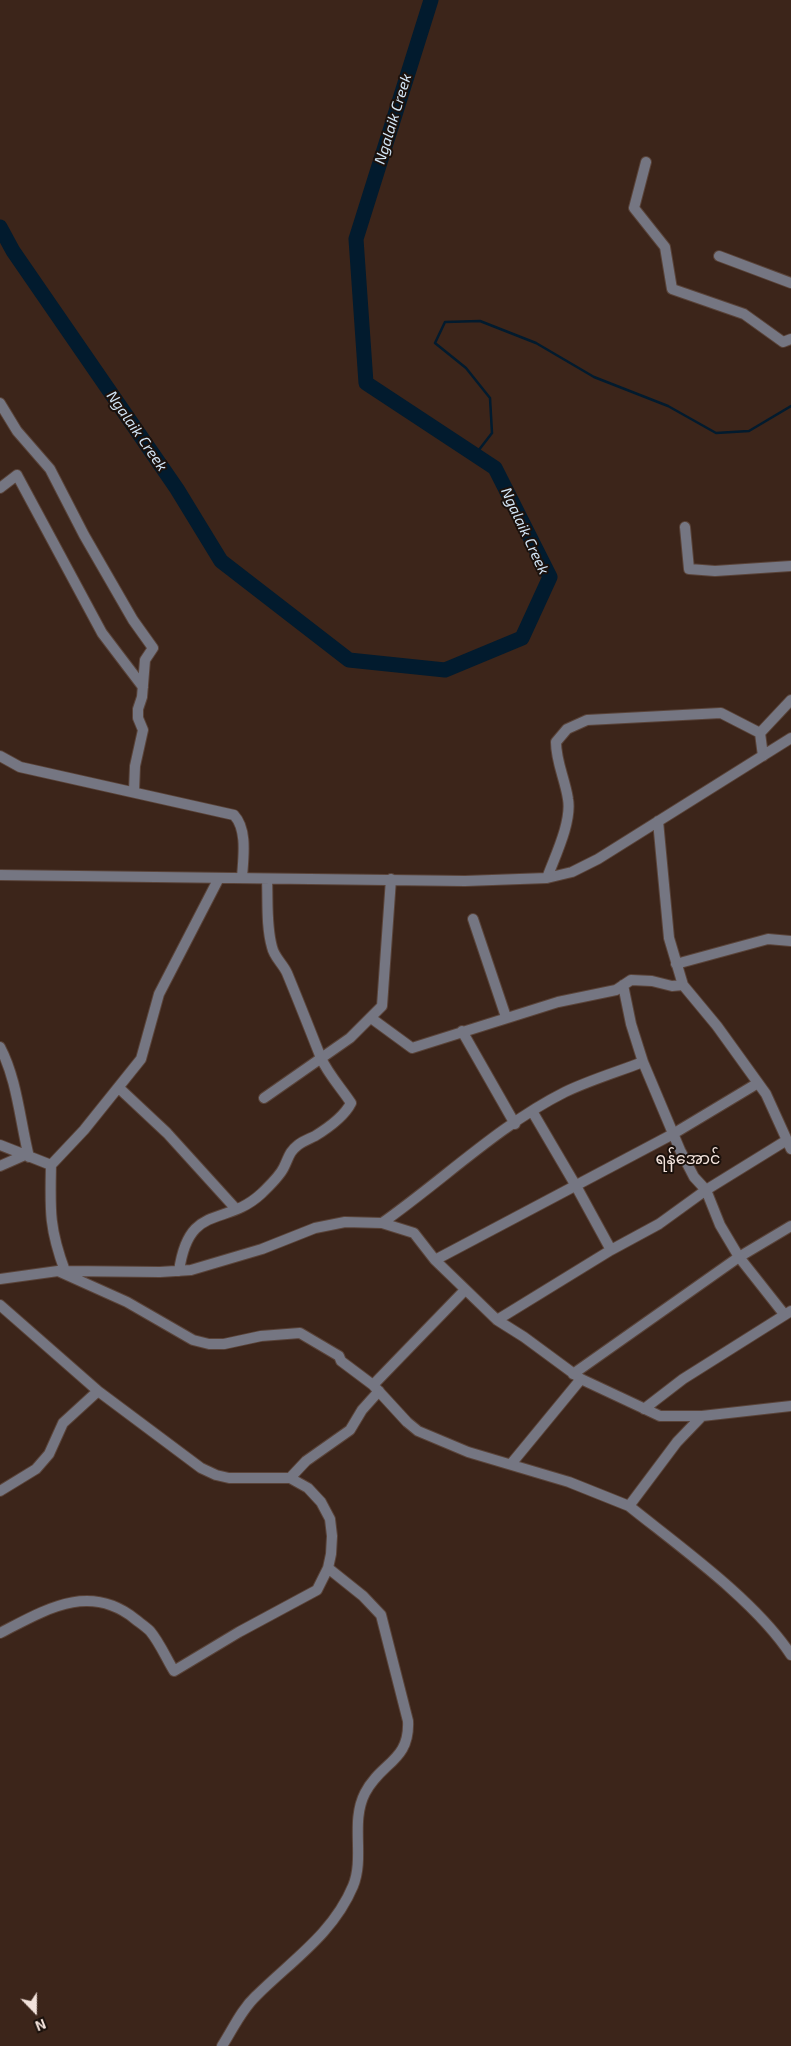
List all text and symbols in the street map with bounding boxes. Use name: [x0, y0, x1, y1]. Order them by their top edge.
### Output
water label: Ngalaik Creek: [371, 71, 415, 167]
water label: Ngalaik Creek: [103, 387, 171, 475]
water label: Ngalaik Creek: [497, 485, 553, 577]
district label: ရန်အောင်: [656, 1149, 720, 1169]
north arrow: [10, 1986, 60, 2036]
text: N: [33, 2016, 49, 2035]

